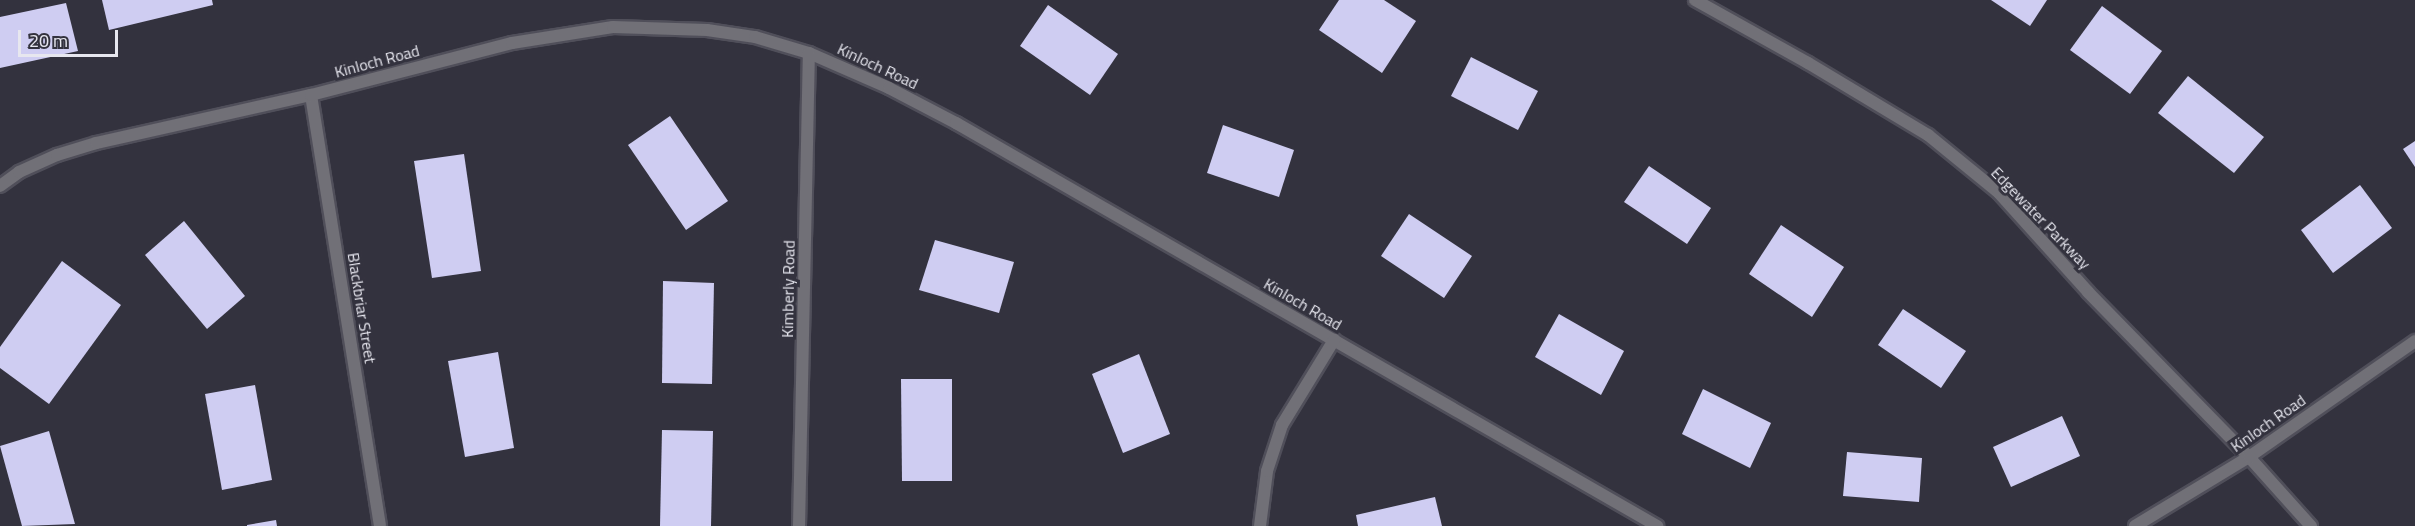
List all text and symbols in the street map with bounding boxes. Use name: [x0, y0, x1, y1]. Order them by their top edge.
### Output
scale bar: [21, 18, 122, 56]
text: 20 m: [29, 27, 68, 54]
street label: Kinloch Road: [834, 39, 922, 93]
street label: Kinloch Road: [332, 40, 422, 82]
street label: Edgewater Parkway: [1987, 163, 2095, 273]
street label: Kimberly Road: [778, 240, 798, 338]
street label: Blackbriar Street: [344, 251, 380, 365]
street label: Kinloch Road: [1260, 274, 1346, 334]
street label: Kinloch Road: [2227, 390, 2309, 456]

